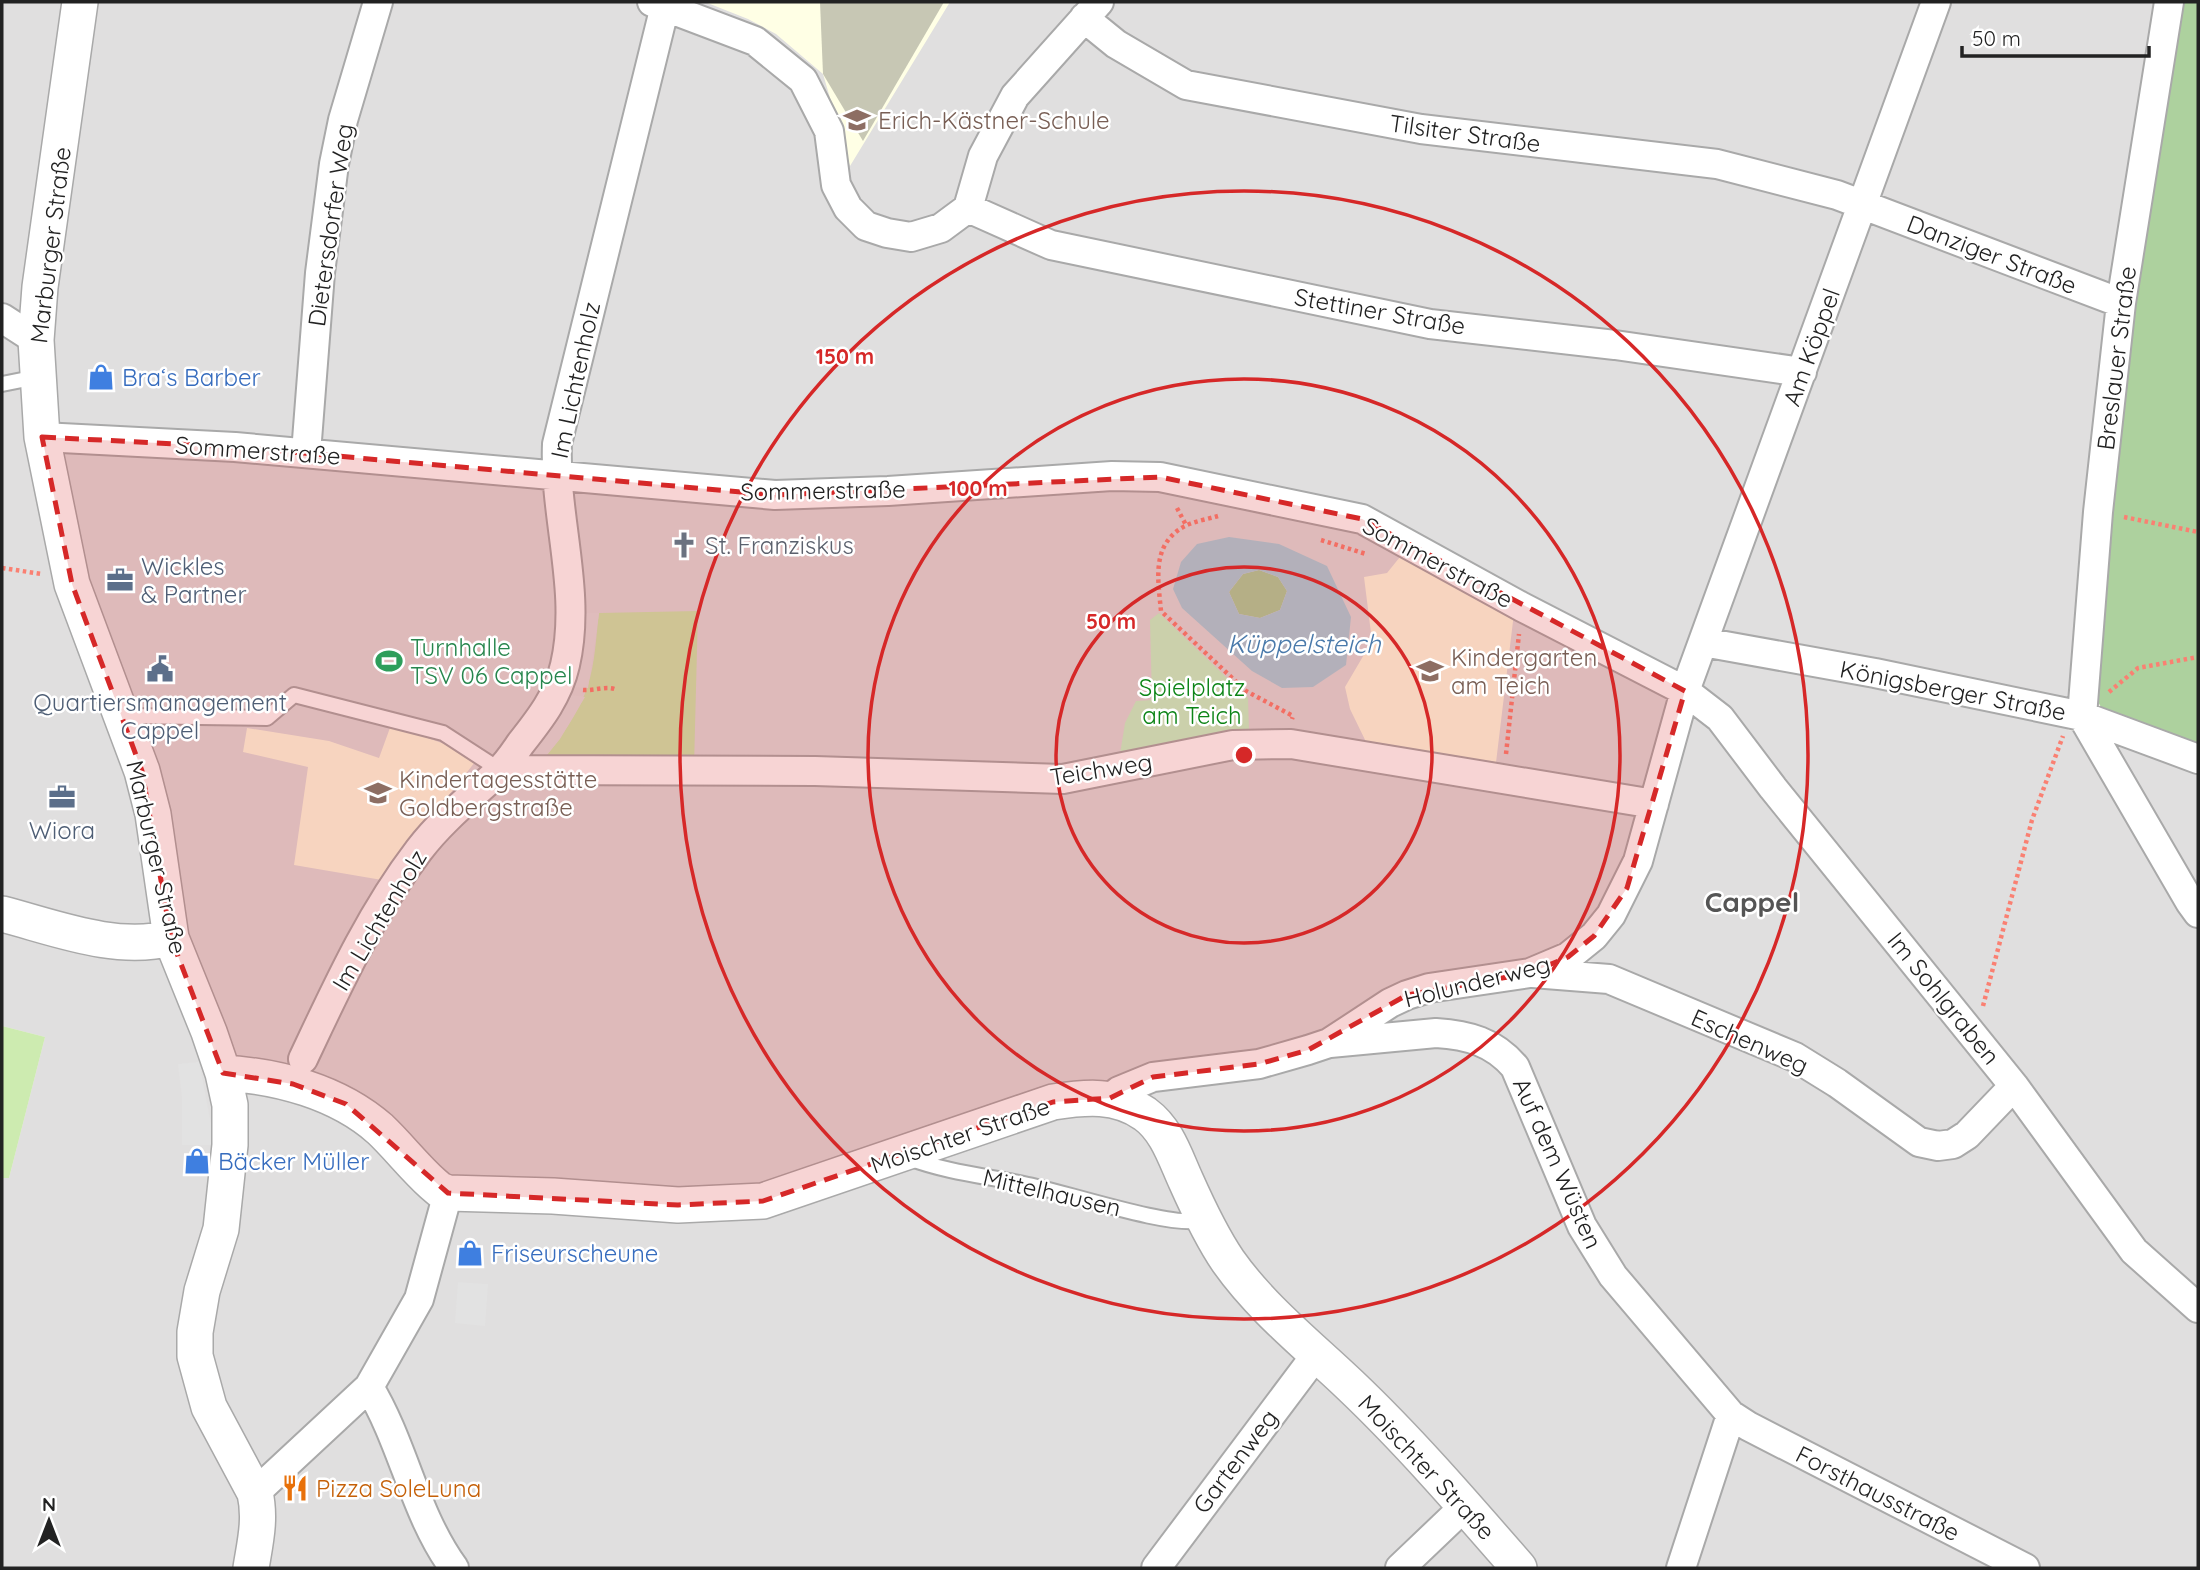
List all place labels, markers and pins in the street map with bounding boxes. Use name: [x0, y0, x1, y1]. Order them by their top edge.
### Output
school or university icon: Erich-Kästner-Schule: [842, 105, 872, 135]
place label: Erich-Kästner-Schule: [878, 105, 1110, 135]
shop icon: Bra‘s Barber: [86, 362, 116, 392]
place label: Bra‘s Barber: [122, 362, 261, 392]
church icon: St. Franziskus: [669, 530, 699, 560]
place label: St. Franziskus: [705, 530, 854, 560]
place label: Wickles & Partner: [141, 551, 247, 609]
office icon: Wickles & Partner: [105, 565, 135, 595]
place label: Turnhalle TSV 06 Cappel: [410, 632, 573, 690]
place label: Kindergarten am Teich: [1451, 642, 1597, 700]
sports icon: Turnhalle TSV 06 Cappel: [374, 646, 404, 676]
public building icon: Quartiersmanagement Cappel: [145, 654, 175, 684]
school or university icon: Kindergarten am Teich: [1415, 656, 1445, 686]
place label: Quartiersmanagement Cappel: [33, 687, 287, 745]
centre of rings: [1232, 743, 1256, 767]
place label: Kindertagesstätte Goldbergstraße: [399, 764, 597, 822]
school or university icon: Kindertagesstätte Goldbergstraße: [363, 778, 393, 808]
office icon: Wiora: [47, 782, 77, 812]
place label: Wiora: [29, 815, 95, 845]
shop icon: Bäcker Müller: [182, 1146, 212, 1176]
place label: Bäcker Müller: [218, 1146, 369, 1176]
shop icon: Friseurscheune: [455, 1238, 485, 1268]
place label: Friseurscheune: [491, 1238, 658, 1268]
restaurant icon: Pizza SoleLuna: [280, 1473, 310, 1503]
place label: Pizza SoleLuna: [316, 1473, 481, 1503]

